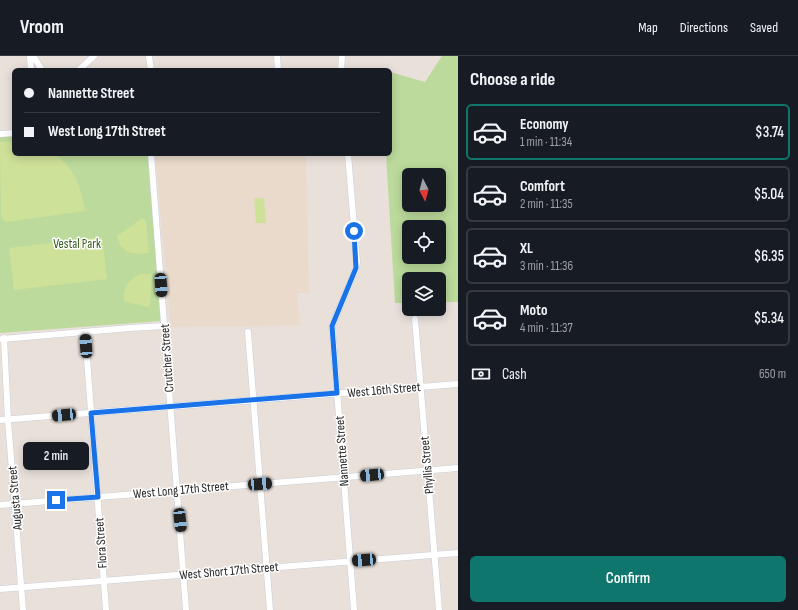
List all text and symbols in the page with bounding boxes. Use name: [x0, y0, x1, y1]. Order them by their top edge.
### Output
text: Vroom: [20, 16, 64, 39]
text: Map: [638, 19, 658, 36]
text: Directions: [680, 19, 728, 36]
text: Saved: [750, 19, 778, 36]
text: Choose a ride: [470, 69, 555, 90]
text: Nannette Street: [48, 84, 134, 103]
icon: car: [472, 114, 508, 150]
text: Economy: [520, 115, 569, 134]
text: West Long 17th Street: [48, 122, 166, 141]
text: $3.74: [755, 123, 784, 142]
text: 1 min · 11:34: [520, 134, 572, 150]
north arrow: [402, 168, 446, 212]
map controls: [402, 168, 446, 316]
icon: car: [472, 176, 508, 212]
text: Comfort: [520, 177, 565, 196]
text: $5.04: [754, 185, 784, 204]
text: 2 min · 11:35: [520, 196, 573, 212]
button: locate: [402, 220, 446, 264]
route start: [345, 222, 363, 240]
park label: Vestal Park: [53, 236, 101, 252]
icon: car: [472, 238, 508, 274]
text: XL: [520, 239, 533, 258]
text: $6.35: [754, 247, 784, 266]
text: 3 min · 11:36: [520, 258, 573, 274]
button: layers: [402, 272, 446, 316]
car: [154, 273, 168, 297]
icon: car: [472, 300, 508, 336]
text: Moto: [520, 301, 547, 320]
text: $5.34: [754, 309, 784, 328]
text: 4 min · 11:37: [520, 320, 573, 336]
street label: Crutcher Street: [157, 323, 177, 393]
car: [79, 334, 93, 358]
icon: cash: [470, 363, 492, 385]
text: Cash: [502, 365, 527, 384]
text: 650 m: [759, 366, 786, 382]
street label: West 16th Street: [347, 379, 421, 401]
car: [52, 408, 76, 422]
street label: Nannette Street: [332, 415, 352, 487]
street label: Phyllis Street: [417, 436, 437, 494]
callout: 2 min: [23, 442, 89, 470]
text: 2 min: [44, 448, 68, 464]
street label: Augusta Street: [4, 465, 26, 532]
car: [360, 468, 384, 482]
car: [248, 477, 272, 491]
street label: West Long 17th Street: [133, 478, 230, 502]
route end: [47, 491, 65, 509]
car: [173, 507, 187, 533]
street label: Flora Street: [91, 517, 111, 569]
car: [352, 553, 376, 567]
button: Confirm: [470, 556, 786, 602]
street label: West Short 17th Street: [179, 559, 279, 583]

